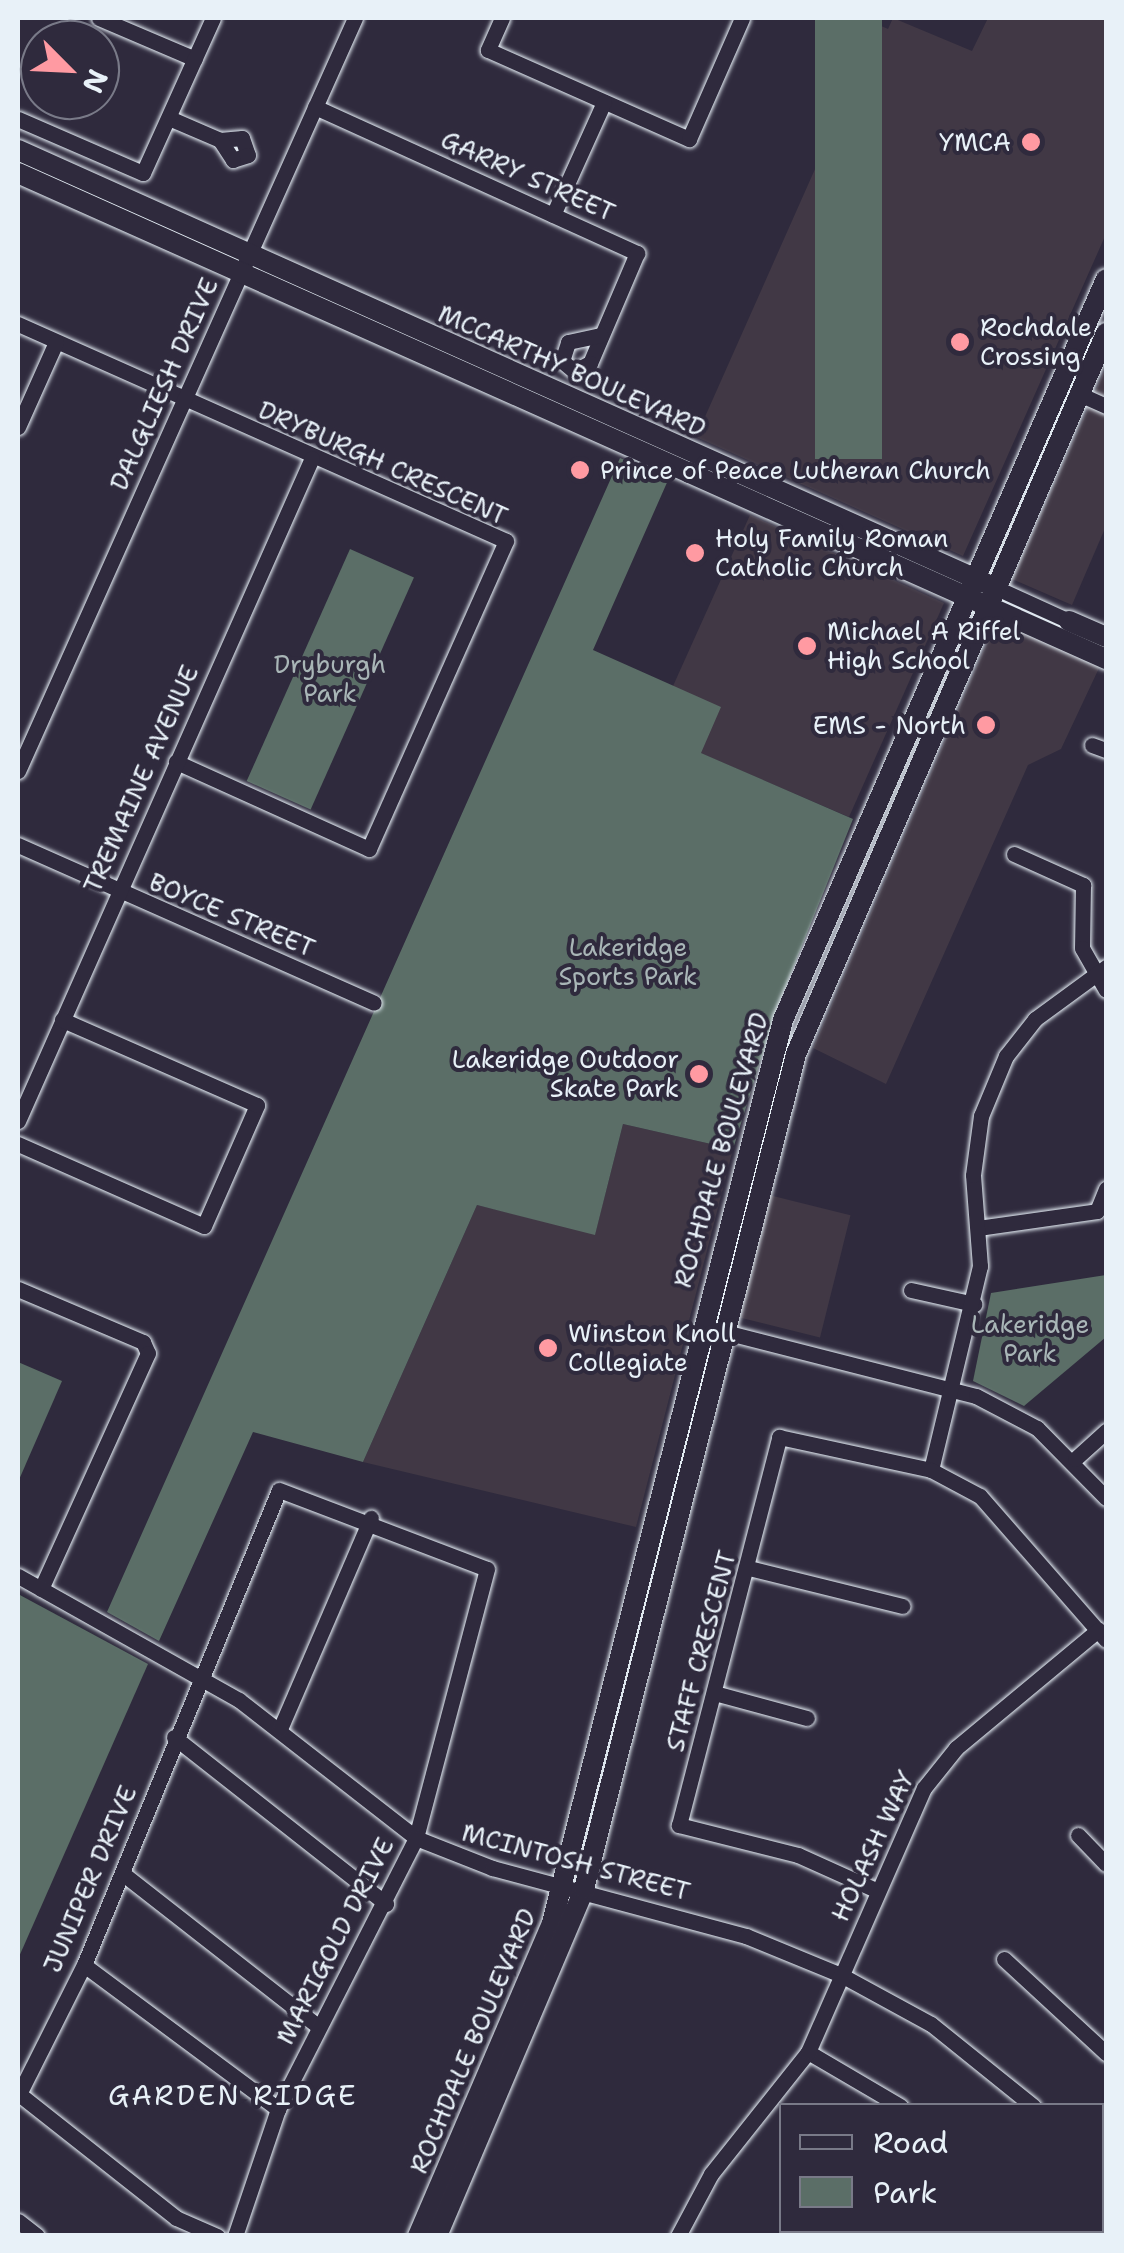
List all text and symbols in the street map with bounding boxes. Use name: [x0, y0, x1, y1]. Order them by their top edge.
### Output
north arrow: [20, 20, 120, 120]
text: N: [74, 64, 117, 99]
street label: GARRY STREET: [436, 124, 620, 228]
place label: YMCA: [939, 127, 1011, 157]
marker: YMCA: [1020, 131, 1042, 153]
street label: DALGLIESH DRIVE: [104, 273, 224, 495]
street label: MCCARTHY BOULEVARD: [433, 298, 711, 444]
place label: Rochdale Crossing: [980, 313, 1092, 372]
marker: Rochdale Crossing: [949, 331, 971, 353]
street label: DRYBURGH CRESCENT: [254, 394, 512, 532]
place label: Prince of Peace Lutheran Church: [600, 455, 991, 485]
marker: Prince of Peace Lutheran Church: [569, 459, 591, 481]
place label: Holy Family Roman Catholic Church: [715, 524, 948, 583]
marker: Holy Family Roman Catholic Church: [684, 542, 706, 564]
place label: Michael A Riffel High School: [827, 617, 1020, 676]
marker: Michael A Riffel High School: [796, 635, 818, 657]
park label: Dryburgh Park: [274, 650, 386, 709]
street label: TREMAINE AVENUE: [77, 661, 205, 897]
place label: EMS - North: [813, 710, 966, 740]
marker: EMS - North: [975, 714, 997, 736]
street label: BOYCE STREET: [145, 867, 319, 963]
park label: Lakeridge Sports Park: [559, 933, 697, 992]
street label: ROCHDALE BOULEVARD: [667, 1009, 775, 1291]
place label: Lakeridge Outdoor Skate Park: [452, 1045, 679, 1104]
marker: Lakeridge Outdoor Skate Park: [688, 1063, 710, 1085]
park label: Lakeridge Park: [971, 1310, 1089, 1369]
place label: Winston Knoll Collegiate: [568, 1319, 735, 1378]
marker: Winston Knoll Collegiate: [537, 1337, 559, 1359]
street label: STAFF CRESCENT: [660, 1547, 742, 1755]
street label: HOLASH WAY: [825, 1766, 921, 1926]
street label: JUNIPER DRIVE: [37, 1781, 143, 1977]
street label: MCINTOSH STREET: [459, 1817, 693, 1907]
street label: MARIGOLD DRIVE: [270, 1833, 400, 2049]
street label: ROCHDALE BOULEVARD: [404, 1904, 542, 2178]
district label: GARDEN RIDGE: [108, 2078, 358, 2112]
legend: [779, 2103, 1104, 2233]
text: Road: [873, 2122, 948, 2163]
text: Park: [873, 2172, 937, 2213]

